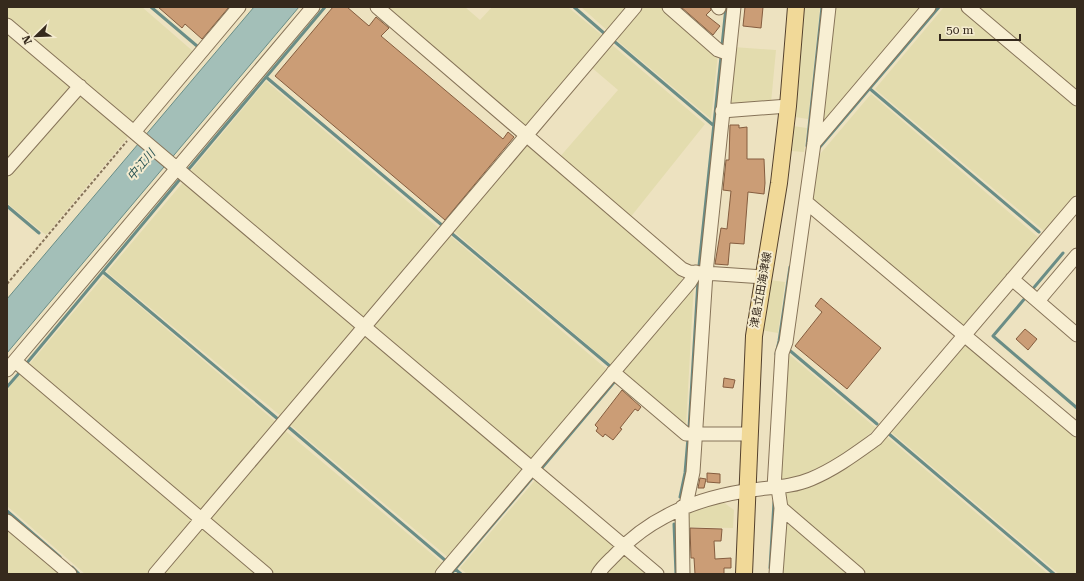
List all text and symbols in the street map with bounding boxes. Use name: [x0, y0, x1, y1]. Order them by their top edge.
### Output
north arrow: [16, 16, 56, 56]
scale bar: [940, 16, 1020, 42]
text: 50 m: [946, 23, 973, 37]
text: N: [19, 33, 35, 46]
water label: 中江川: [124, 145, 159, 183]
street label: 津島立田海津線: [748, 251, 774, 329]

